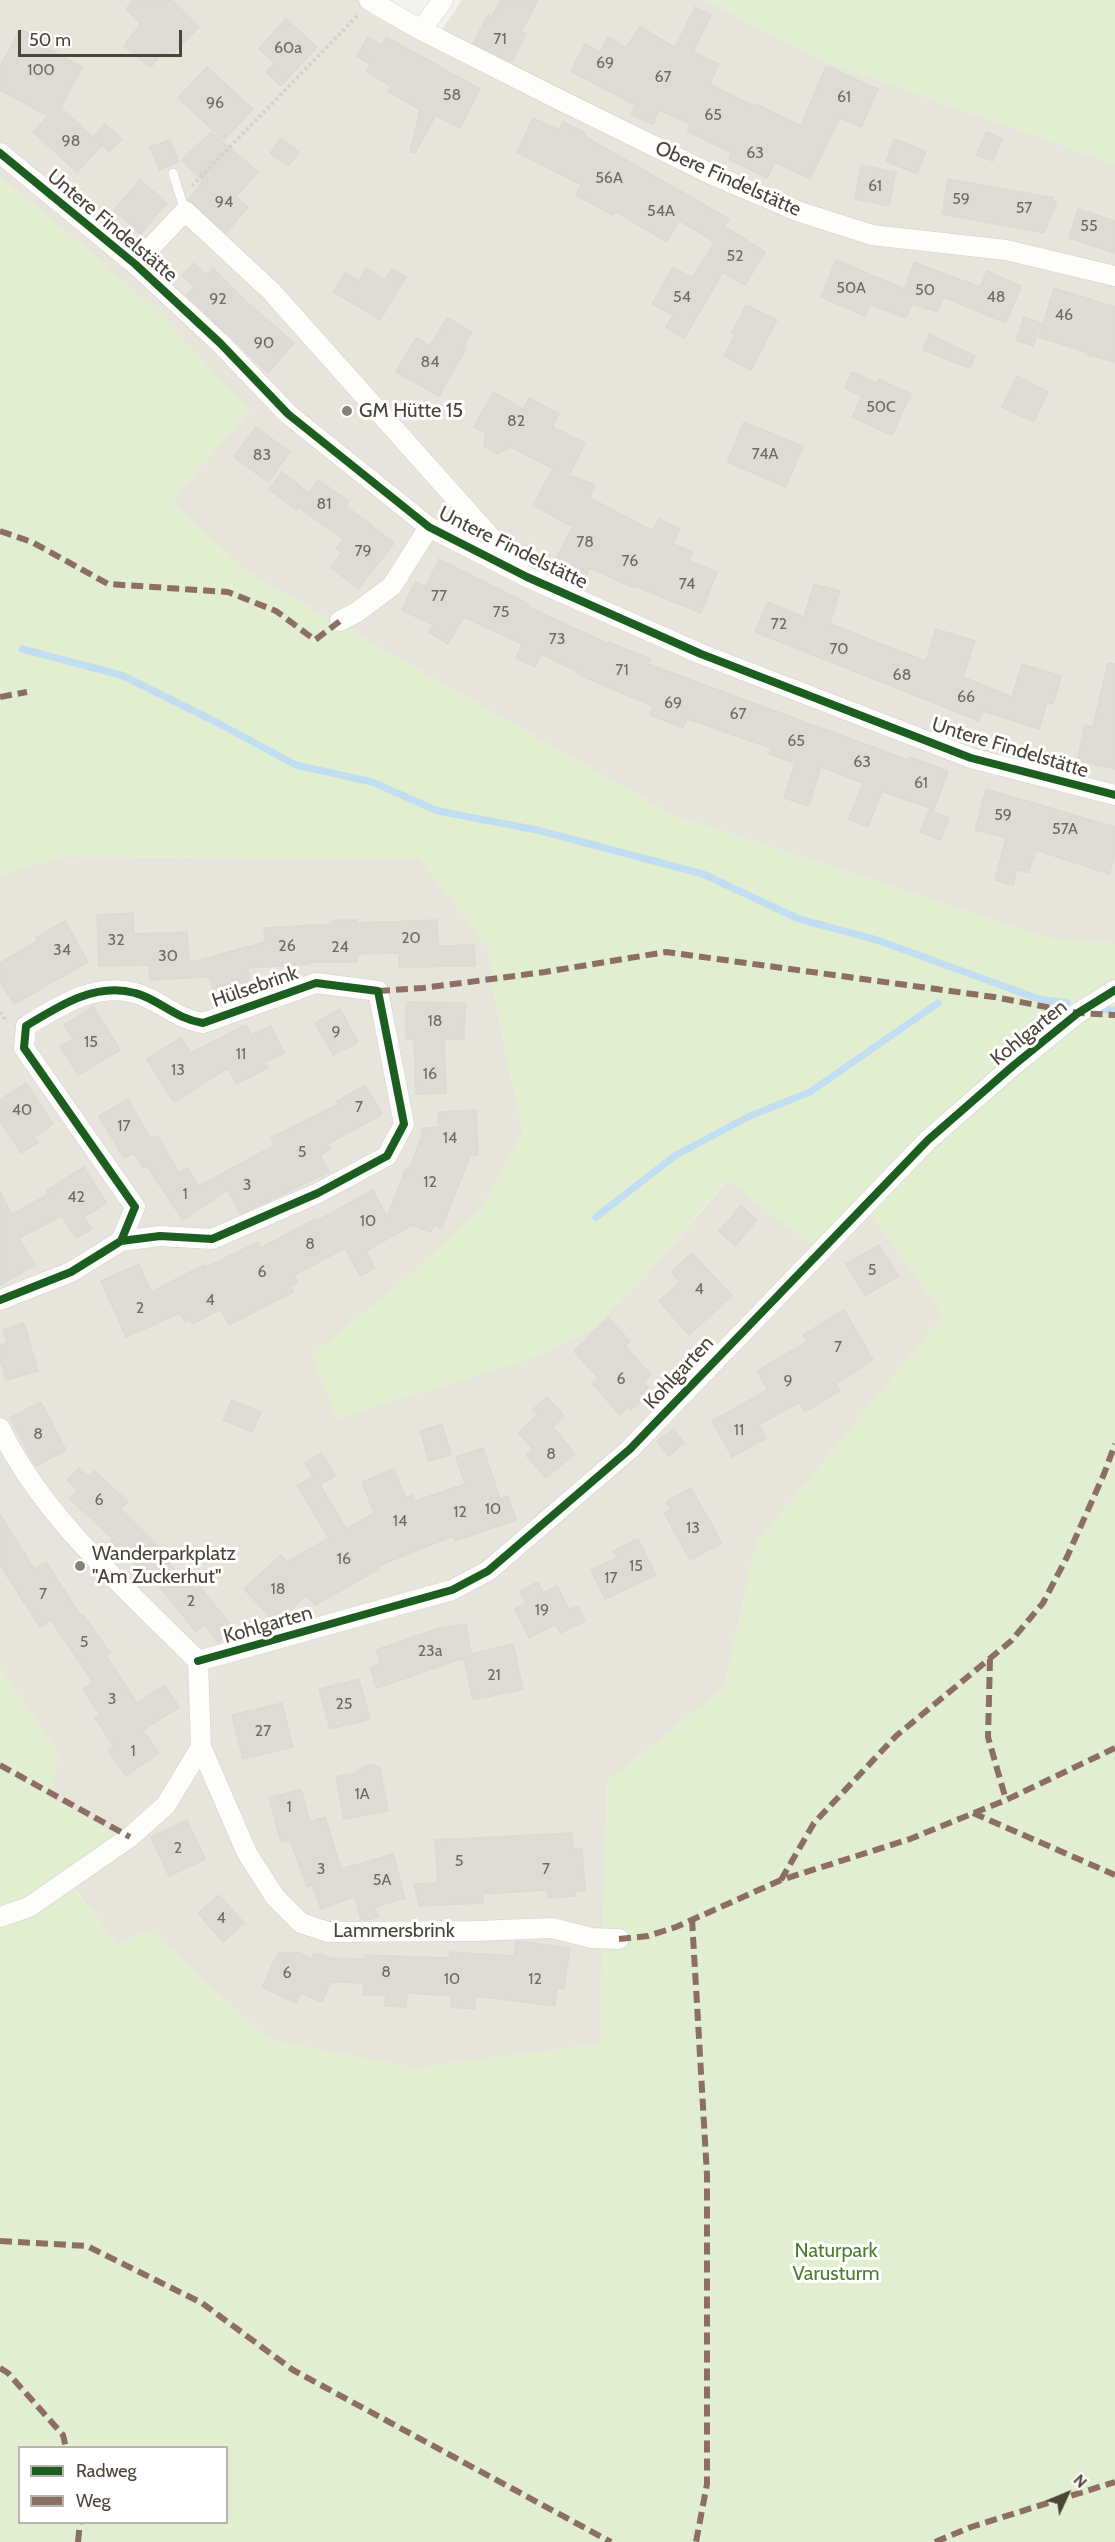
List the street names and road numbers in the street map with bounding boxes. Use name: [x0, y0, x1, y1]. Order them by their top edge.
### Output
street label: Obere Findelstätte: [651, 136, 805, 222]
street label: Untere Findelstätte: [42, 165, 182, 287]
street label: Untere Findelstätte: [435, 502, 591, 594]
street label: Untere Findelstätte: [929, 713, 1091, 783]
street label: Hülsebrink: [209, 961, 301, 1013]
street label: Kohlgarten: [986, 995, 1072, 1071]
street label: Kohlgarten: [639, 1331, 719, 1415]
street label: Kohlgarten: [221, 1601, 315, 1649]
street label: Lammersbrink: [333, 1919, 455, 1943]

